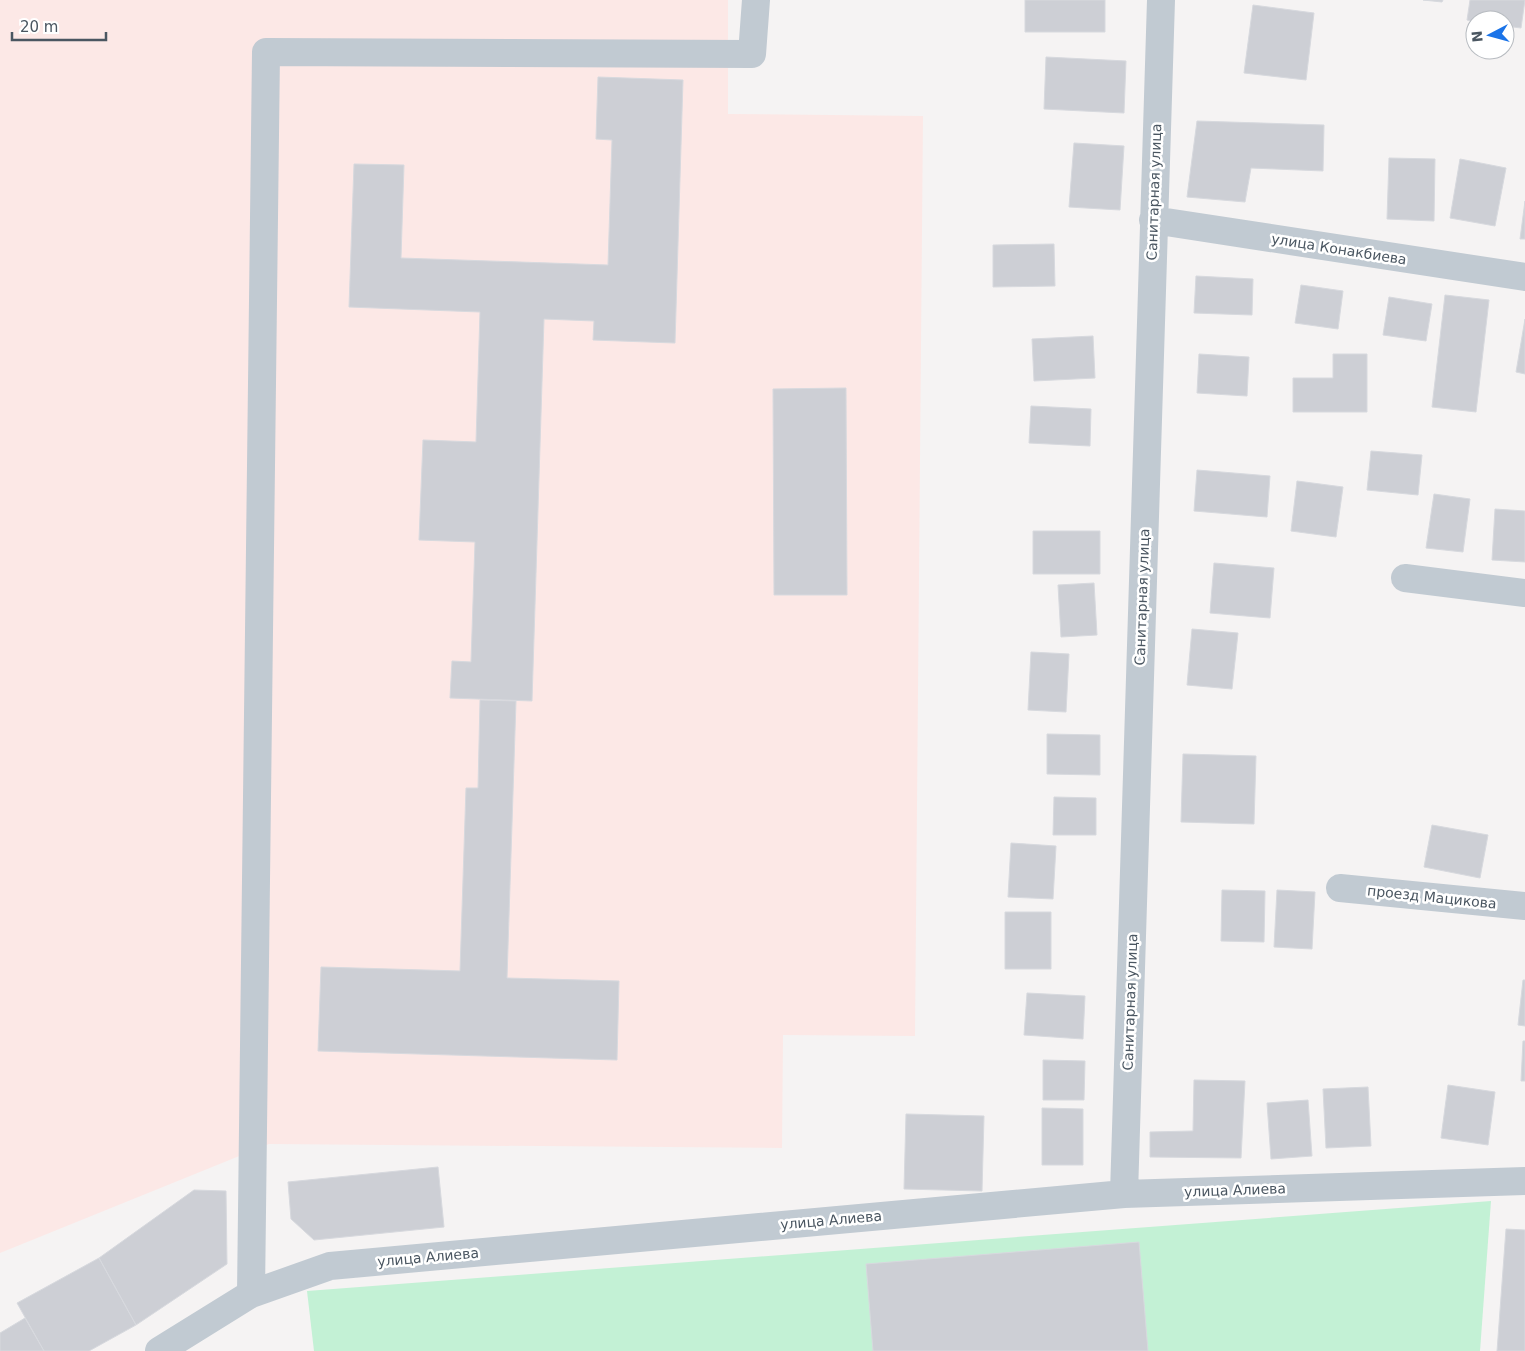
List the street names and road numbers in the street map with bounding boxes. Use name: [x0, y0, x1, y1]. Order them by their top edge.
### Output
street label: Санитарная улица: [1144, 123, 1164, 261]
street label: улица Конакбиева: [1270, 230, 1408, 268]
street label: Санитарная улица: [1132, 528, 1152, 666]
street label: проезд Мацикова: [1367, 882, 1497, 912]
street label: Санитарная улица: [1120, 933, 1140, 1071]
street label: улица Алиева: [1184, 1180, 1286, 1200]
street label: улица Алиева: [780, 1208, 882, 1232]
street label: улица Алиева: [377, 1245, 479, 1269]

